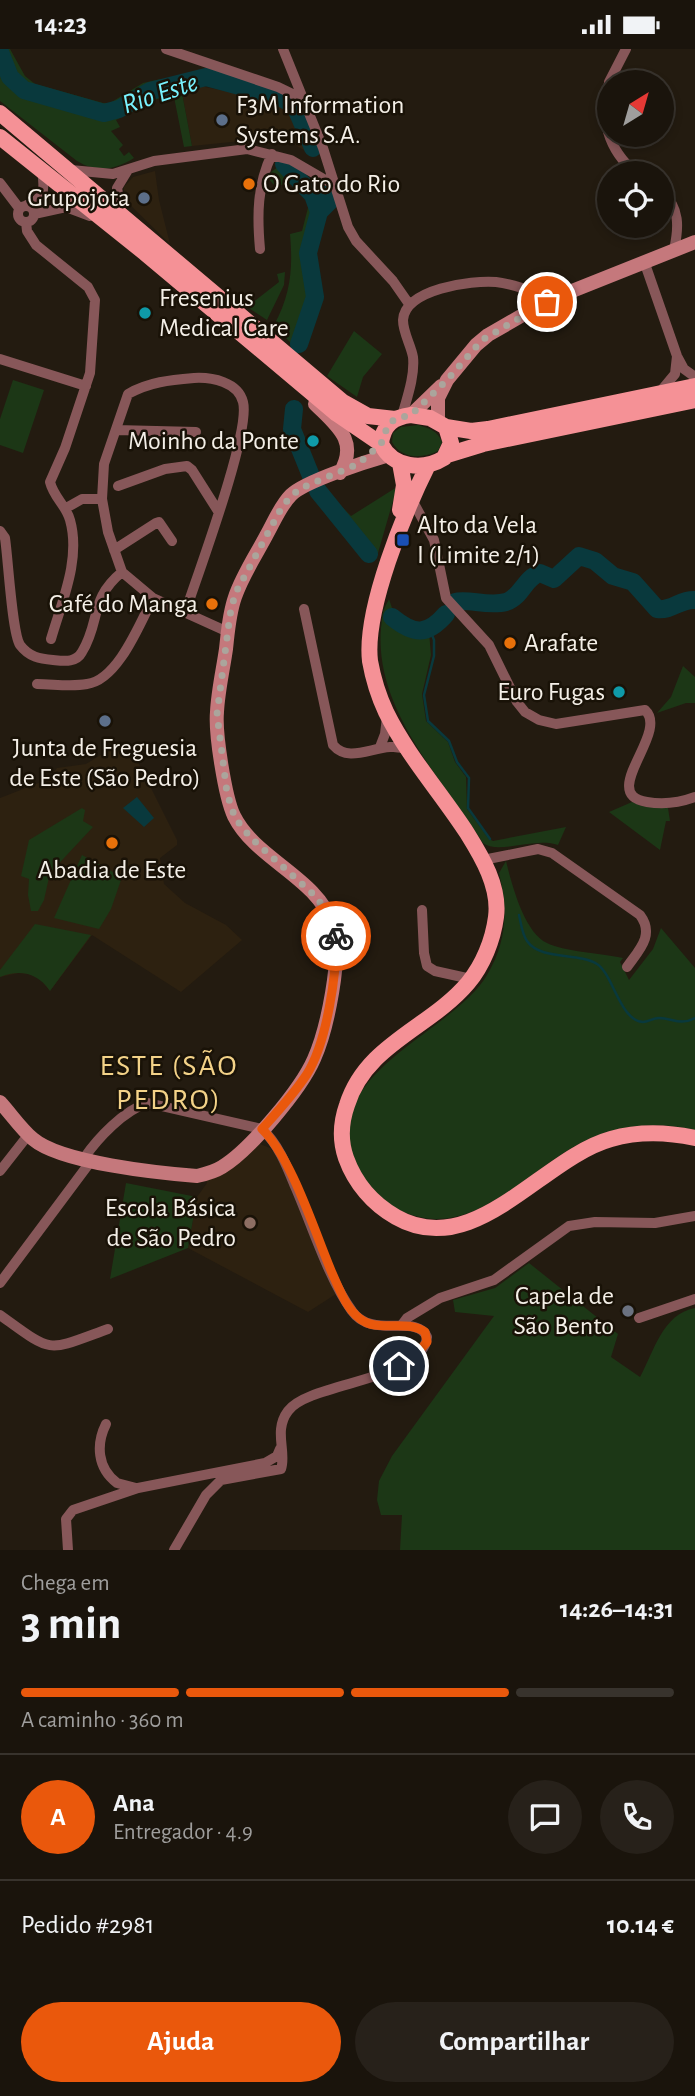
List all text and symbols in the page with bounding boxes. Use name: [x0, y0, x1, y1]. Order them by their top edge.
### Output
text: 14:23: [35, 11, 87, 37]
water label: Rio Este: [119, 69, 201, 119]
north arrow: [597, 70, 674, 147]
map controls: [597, 70, 674, 238]
place label: F3M Information Systems S.A.: [236, 92, 404, 148]
marker: F3M Information Systems S.A.: [214, 112, 230, 128]
button: locate: [597, 161, 674, 238]
place label: O Gato do Rio: [263, 171, 400, 197]
marker: O Gato do Rio: [241, 176, 257, 192]
place label: Grupojota: [27, 185, 130, 211]
marker: Grupojota: [136, 190, 152, 206]
pin: [517, 272, 577, 332]
icon: bag: [528, 283, 566, 321]
place label: Fresenius Medical Care: [159, 285, 289, 341]
marker: Fresenius Medical Care: [137, 305, 153, 321]
place label: Moinho da Ponte: [128, 428, 299, 454]
marker: Moinho da Ponte: [305, 433, 321, 449]
place label: Alto da Vela I (Limite 2/1): [417, 512, 540, 568]
marker: Alto da Vela I (Limite 2/1): [395, 532, 411, 548]
place label: Café do Manga: [49, 591, 198, 617]
marker: Café do Manga: [204, 596, 220, 612]
place label: Arafate: [524, 630, 598, 656]
marker: Arafate: [502, 635, 518, 651]
place label: Euro Fugas: [497, 679, 605, 705]
marker: Euro Fugas: [611, 684, 627, 700]
marker: Junta de Freguesia de Este (São Pedro): [97, 713, 113, 729]
place label: Junta de Freguesia de Este (São Pedro): [9, 735, 201, 791]
marker: Abadia de Este: [104, 835, 120, 851]
place label: Abadia de Este: [38, 857, 186, 883]
courier: [301, 901, 371, 971]
icon: bike: [317, 917, 355, 955]
district label: ESTE (SÃO PEDRO): [99, 1049, 239, 1115]
place label: Escola Básica de São Pedro: [105, 1195, 236, 1251]
marker: Escola Básica de São Pedro: [242, 1215, 258, 1231]
place label: Capela de São Bento: [513, 1283, 614, 1339]
marker: Capela de São Bento: [620, 1303, 636, 1319]
pin: [369, 1336, 429, 1396]
icon: home: [380, 1347, 418, 1385]
text: Chega em: [21, 1572, 110, 1595]
text: 14:26–14:31: [560, 1596, 674, 1622]
text: 3 min: [21, 1601, 121, 1647]
text: A caminho · 360 m: [21, 1709, 184, 1732]
button: chat: [508, 1780, 582, 1854]
button: phone: [600, 1780, 674, 1854]
text: Ana: [113, 1790, 155, 1816]
text: A: [50, 1804, 66, 1830]
text: Entregador · 4.9: [113, 1821, 253, 1844]
text: Pedido #2981: [21, 1912, 154, 1938]
text: 10.14 €: [607, 1912, 674, 1938]
button: Ajuda: [21, 2002, 341, 2082]
button: Compartilhar: [355, 2002, 674, 2082]

